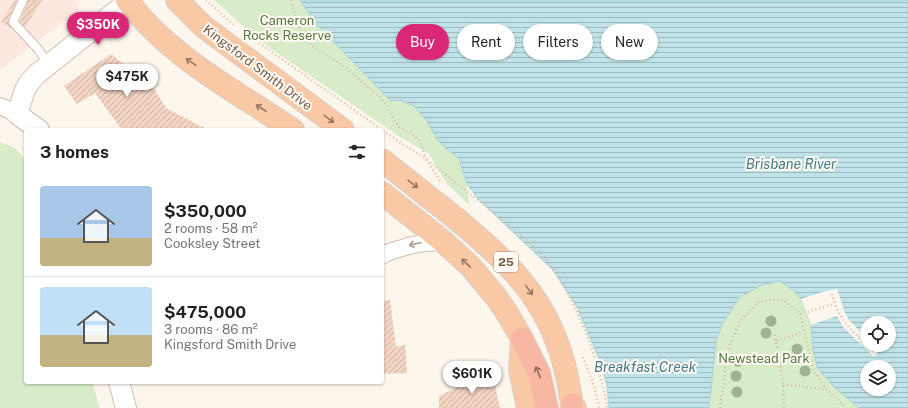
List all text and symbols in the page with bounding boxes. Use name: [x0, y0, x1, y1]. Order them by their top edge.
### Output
pin: $350K: [70, 12, 126, 46]
park label: Cameron Rocks Reserve: [243, 13, 331, 43]
text: $350K: [76, 17, 120, 32]
street label: Kingsford Smith Drive: [200, 22, 315, 113]
chip: Buy: [396, 24, 449, 60]
chip: Rent: [457, 24, 515, 60]
chip: Filters: [523, 24, 593, 60]
chip: New: [601, 24, 658, 60]
one-way arrow: [186, 58, 197, 66]
pin: $475K: [99, 64, 155, 98]
text: $475K: [105, 69, 149, 84]
one-way arrow: [255, 104, 266, 113]
one-way arrow: [323, 115, 334, 124]
icon: filters: [346, 141, 368, 163]
text: 3 homes: [40, 142, 109, 162]
water label: Brisbane River: [746, 156, 837, 172]
one-way arrow: [407, 180, 418, 188]
text: $350,000: [164, 201, 247, 221]
icon: home: [72, 202, 120, 250]
text: 2 rooms · 58 m²: [164, 221, 257, 236]
text: Cooksley Street: [164, 236, 260, 251]
one-way arrow: [409, 241, 422, 249]
road number: 25: [494, 252, 518, 272]
one-way arrow: [461, 258, 471, 267]
one-way arrow: [525, 285, 533, 296]
text: $475,000: [164, 302, 246, 322]
icon: home: [72, 303, 120, 351]
map controls: [860, 316, 896, 396]
button: locate: [860, 316, 896, 352]
text: 3 rooms · 86 m²: [164, 322, 258, 337]
text: Kingsford Smith Drive: [164, 337, 296, 352]
park label: Newstead Park: [718, 351, 810, 366]
water label: Breakfast Creek: [594, 359, 697, 375]
button: layers: [860, 360, 896, 396]
pin: $601K: [444, 361, 500, 395]
text: $601K: [452, 366, 492, 381]
one-way arrow: [533, 367, 541, 379]

